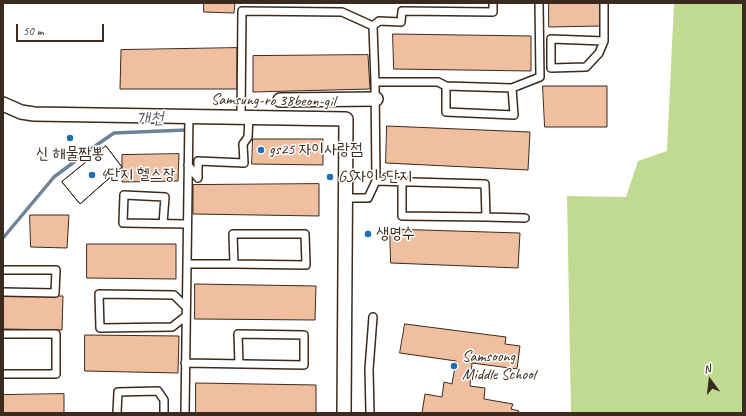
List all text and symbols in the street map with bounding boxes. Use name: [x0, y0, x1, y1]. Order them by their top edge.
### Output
scale bar: [18, 16, 106, 42]
text: 50 m: [23, 23, 43, 39]
street label: Samsung-ro 38beon-gil: [211, 90, 335, 112]
water label: 개천: [136, 108, 164, 130]
marker: 신 해물짬뽕: [65, 133, 75, 143]
place label: gs25 자이사랑점: [269, 140, 363, 160]
place label: 신 해물짬뽕: [36, 144, 104, 164]
marker: gs25 자이사랑점: [256, 145, 266, 155]
place label: 4단지 헬스장: [100, 165, 175, 185]
place label: GS자이5단지: [338, 167, 412, 187]
marker: 4단지 헬스장: [87, 170, 97, 180]
marker: GS자이5단지: [325, 172, 335, 182]
place label: 생명수: [376, 224, 415, 244]
marker: 생명수: [363, 229, 373, 239]
place label: Samsoong Middle School: [462, 347, 535, 385]
north arrow: [690, 360, 730, 400]
marker: Samsoong Middle School: [449, 361, 459, 371]
text: N: [702, 361, 712, 376]

